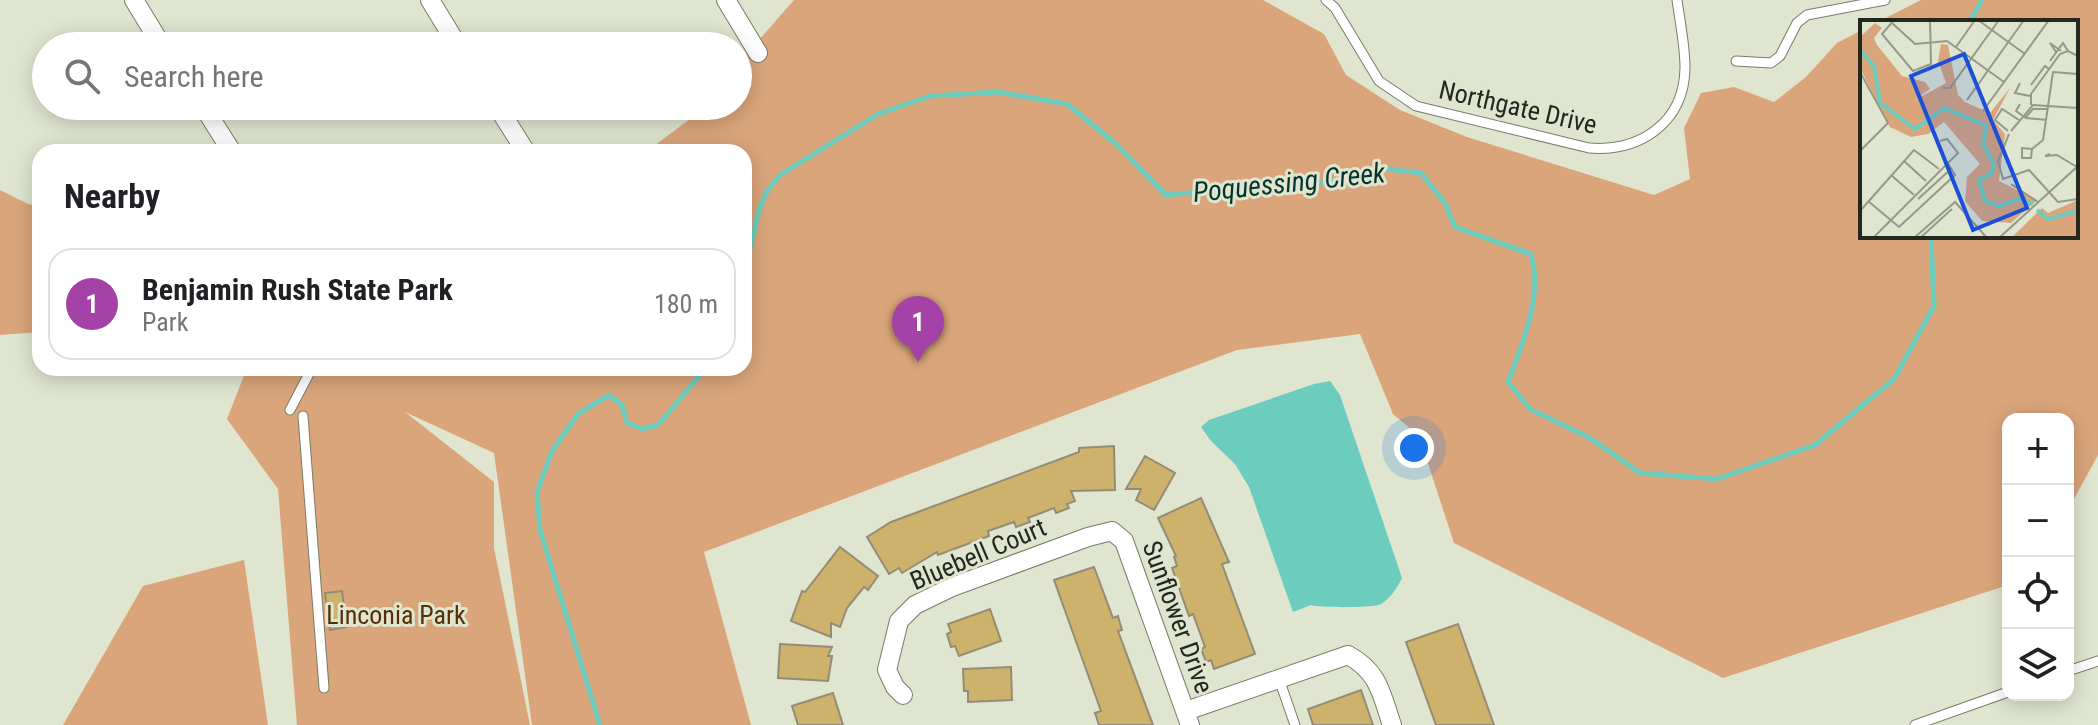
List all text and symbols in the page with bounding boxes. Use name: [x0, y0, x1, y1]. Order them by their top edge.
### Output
inset map: [1860, 20, 2078, 238]
search box: [32, 32, 752, 120]
icon: search: [60, 54, 104, 98]
text: Search here: [124, 59, 264, 94]
street label: Northgate Drive: [1436, 74, 1600, 140]
water label: Poquessing Creek: [1191, 156, 1387, 209]
text: Nearby: [64, 176, 160, 216]
text: Benjamin Rush State Park: [142, 272, 453, 307]
text: 1: [85, 289, 99, 319]
text: 180 m: [654, 289, 718, 319]
pin: 1: [892, 296, 944, 362]
text: Park: [142, 307, 188, 337]
map controls: [2002, 413, 2074, 701]
button: +: [2002, 413, 2074, 485]
your location: [1394, 428, 1434, 468]
button: −: [2002, 485, 2074, 557]
street label: Bluebell Court: [906, 512, 1050, 596]
street label: Sunflower Drive: [1137, 537, 1219, 697]
button: locate: [2002, 557, 2074, 629]
park label: Linconia Park: [326, 600, 466, 630]
button: layers: [2002, 629, 2074, 701]

